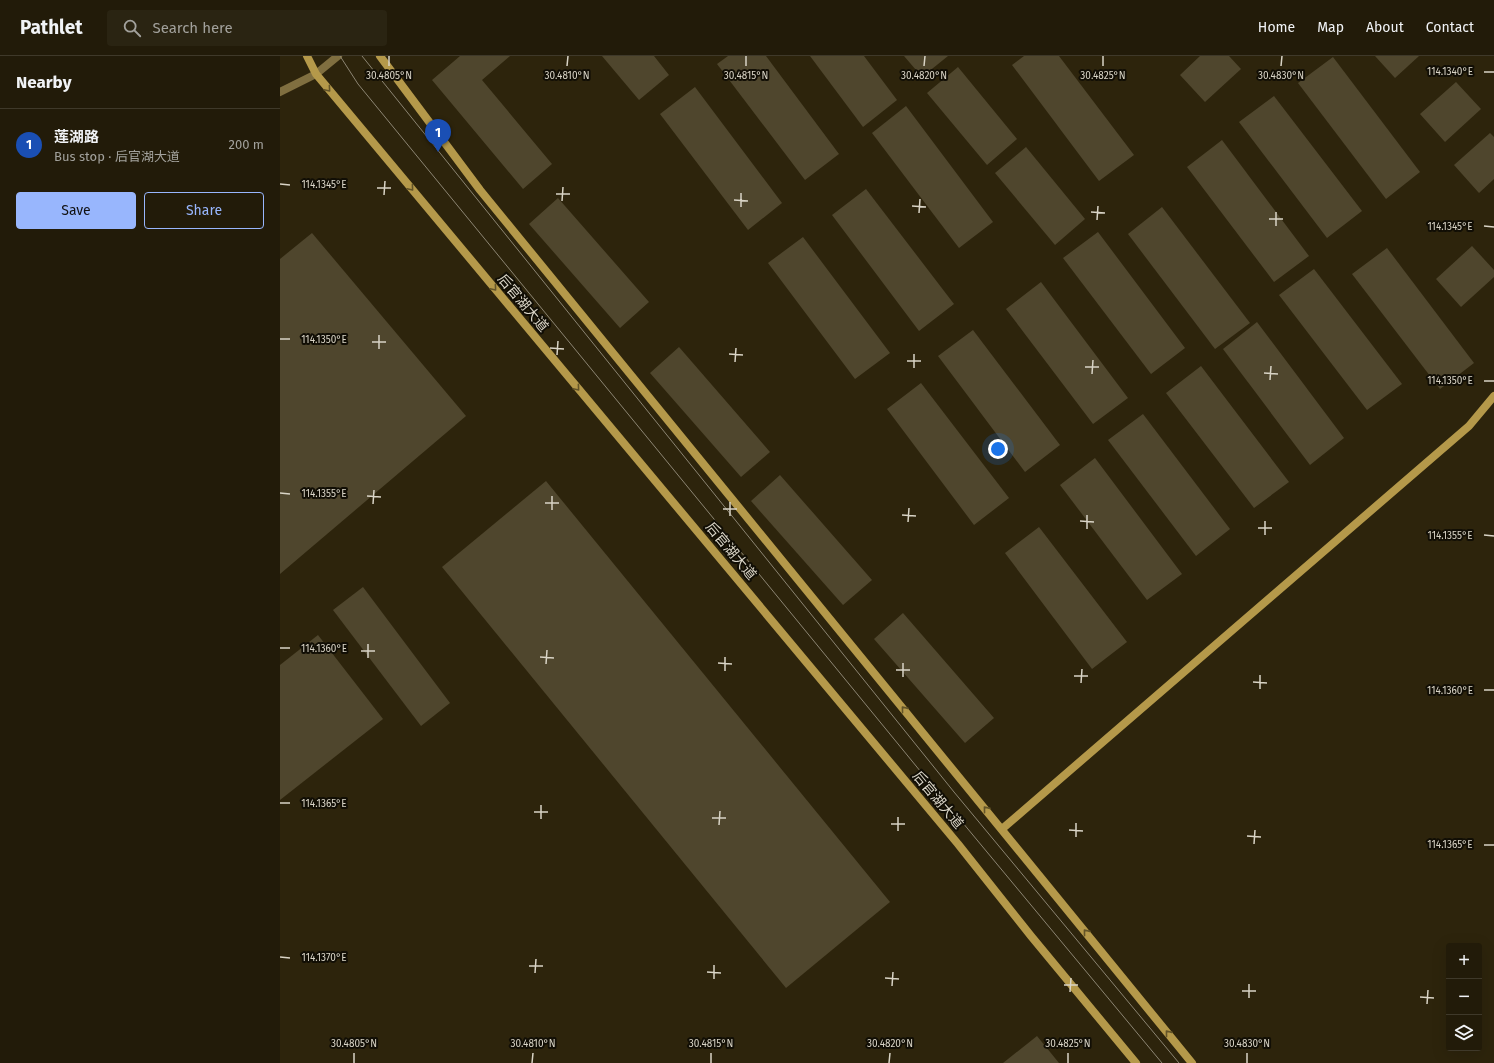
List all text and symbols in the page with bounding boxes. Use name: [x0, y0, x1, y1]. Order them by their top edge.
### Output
search box: [107, 10, 387, 46]
text: Pathlet: [20, 16, 83, 39]
icon: search: [121, 17, 143, 39]
text: Search here: [153, 19, 233, 37]
text: Home: [1258, 19, 1295, 36]
text: Map: [1317, 19, 1344, 36]
text: About: [1366, 19, 1404, 36]
text: Contact: [1426, 19, 1474, 36]
text: 114.1340°E: [1427, 66, 1473, 78]
text: 30.4805°N: [366, 70, 412, 82]
text: 30.4810°N: [544, 70, 590, 82]
text: 30.4815°N: [724, 70, 768, 82]
text: 30.4820°N: [901, 70, 947, 82]
text: 30.4825°N: [1080, 70, 1126, 82]
text: 30.4830°N: [1258, 70, 1304, 82]
text: Nearby: [16, 72, 71, 93]
one-way arrow: [323, 84, 330, 91]
pin: 1: [425, 119, 451, 152]
text: 莲湖路: [54, 128, 99, 146]
text: 1: [26, 137, 32, 152]
text: 200 m: [228, 137, 264, 152]
text: Bus stop · 后官湖大道: [54, 149, 180, 164]
text: 114.1345°E: [301, 179, 347, 191]
one-way arrow: [406, 184, 413, 191]
button: Save: [16, 192, 136, 229]
button: Share: [144, 192, 264, 229]
text: 114.1345°E: [1427, 221, 1473, 233]
street label: 后官湖大道: [494, 271, 552, 335]
one-way arrow: [490, 284, 497, 291]
text: 114.1350°E: [301, 334, 347, 346]
text: 114.1350°E: [1427, 375, 1473, 387]
one-way arrow: [573, 383, 580, 391]
your location: [988, 439, 1008, 459]
text: 114.1355°E: [301, 488, 347, 500]
street label: 后官湖大道: [702, 519, 760, 583]
text: 114.1355°E: [1427, 530, 1473, 542]
text: 114.1360°E: [301, 643, 347, 655]
text: 114.1360°E: [1427, 685, 1473, 697]
one-way arrow: [901, 706, 908, 713]
street label: 后官湖大道: [909, 768, 967, 832]
text: 114.1365°E: [301, 798, 347, 810]
one-way arrow: [983, 807, 990, 814]
text: 114.1365°E: [1427, 839, 1473, 851]
one-way arrow: [1083, 929, 1090, 937]
map controls: [1446, 943, 1482, 1051]
button: +: [1446, 943, 1482, 979]
text: 114.1370°E: [302, 952, 347, 964]
button: −: [1446, 979, 1482, 1015]
button: layers: [1446, 1015, 1482, 1051]
one-way arrow: [1165, 1030, 1172, 1037]
text: 30.4805°N: [331, 1038, 377, 1050]
text: 30.4810°N: [510, 1038, 556, 1050]
text: 30.4815°N: [689, 1038, 733, 1050]
text: 30.4820°N: [867, 1038, 913, 1050]
text: 30.4825°N: [1045, 1038, 1091, 1050]
text: 30.4830°N: [1224, 1038, 1270, 1050]

